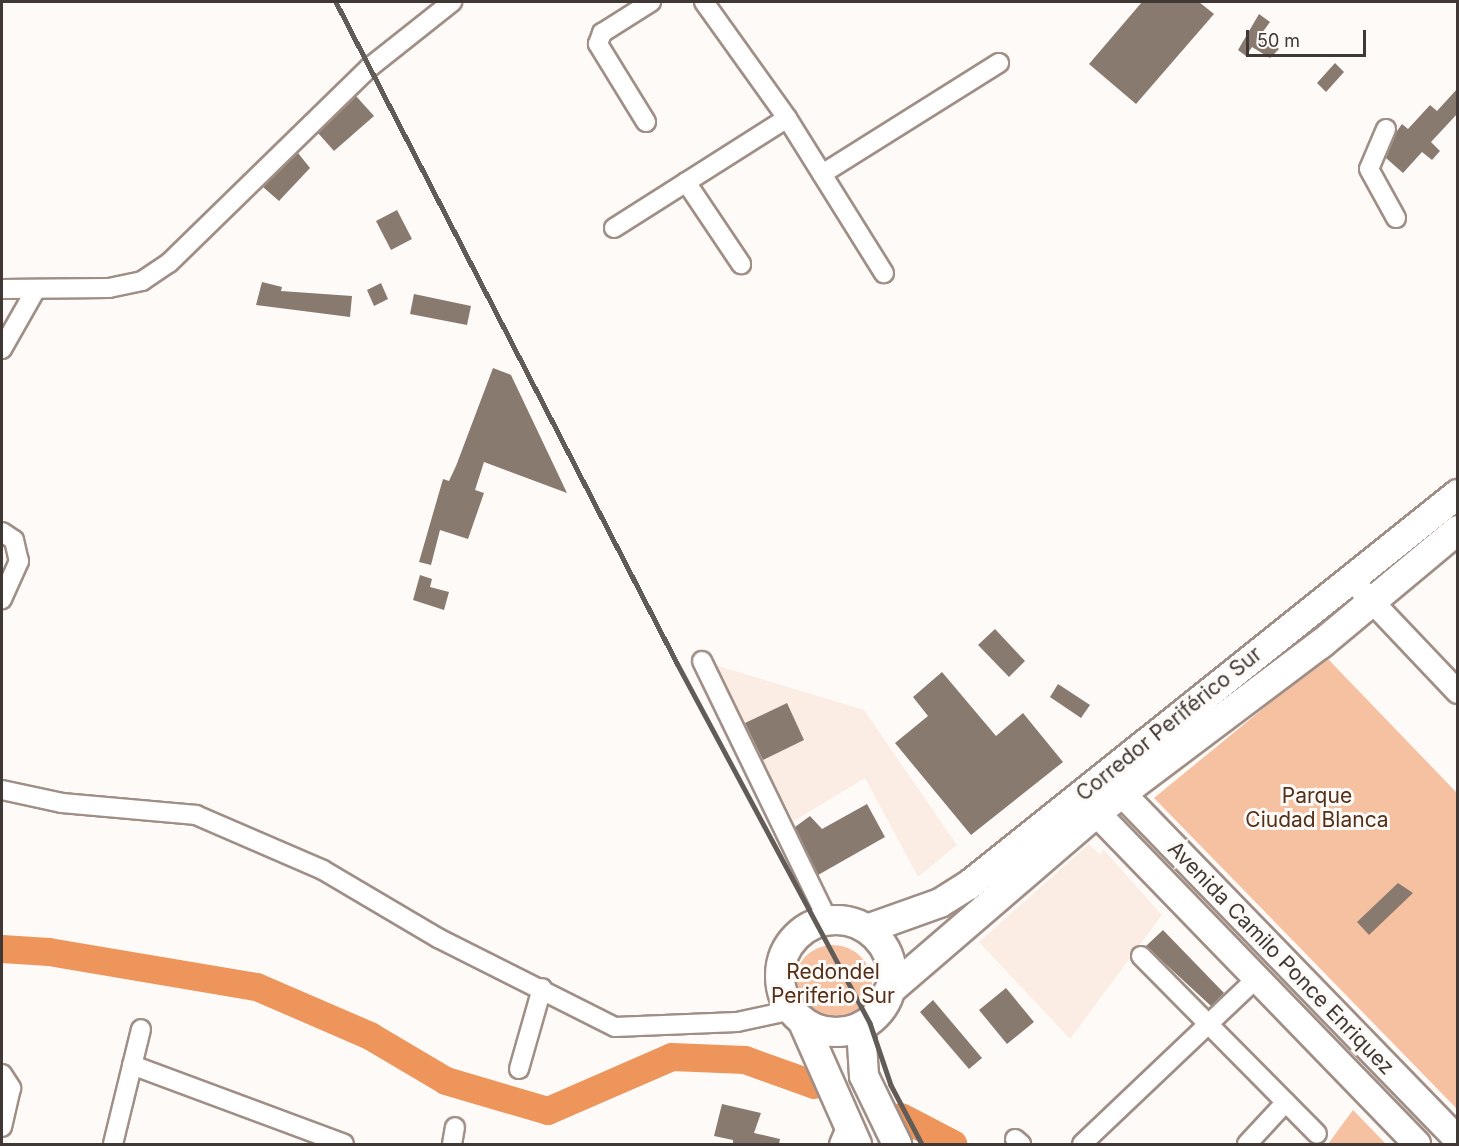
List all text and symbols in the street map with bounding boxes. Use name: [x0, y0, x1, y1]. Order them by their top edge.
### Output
scale bar: [1249, 18, 1369, 56]
text: 50 m: [1257, 30, 1300, 51]
street label: Corredor Periférico Sur: [1071, 641, 1267, 807]
park label: Parque Ciudad Blanca: [1245, 783, 1389, 833]
street label: Avenida Camilo Ponce Enriquez: [1163, 836, 1399, 1080]
park label: Redondel Periferio Sur: [771, 959, 895, 1009]

